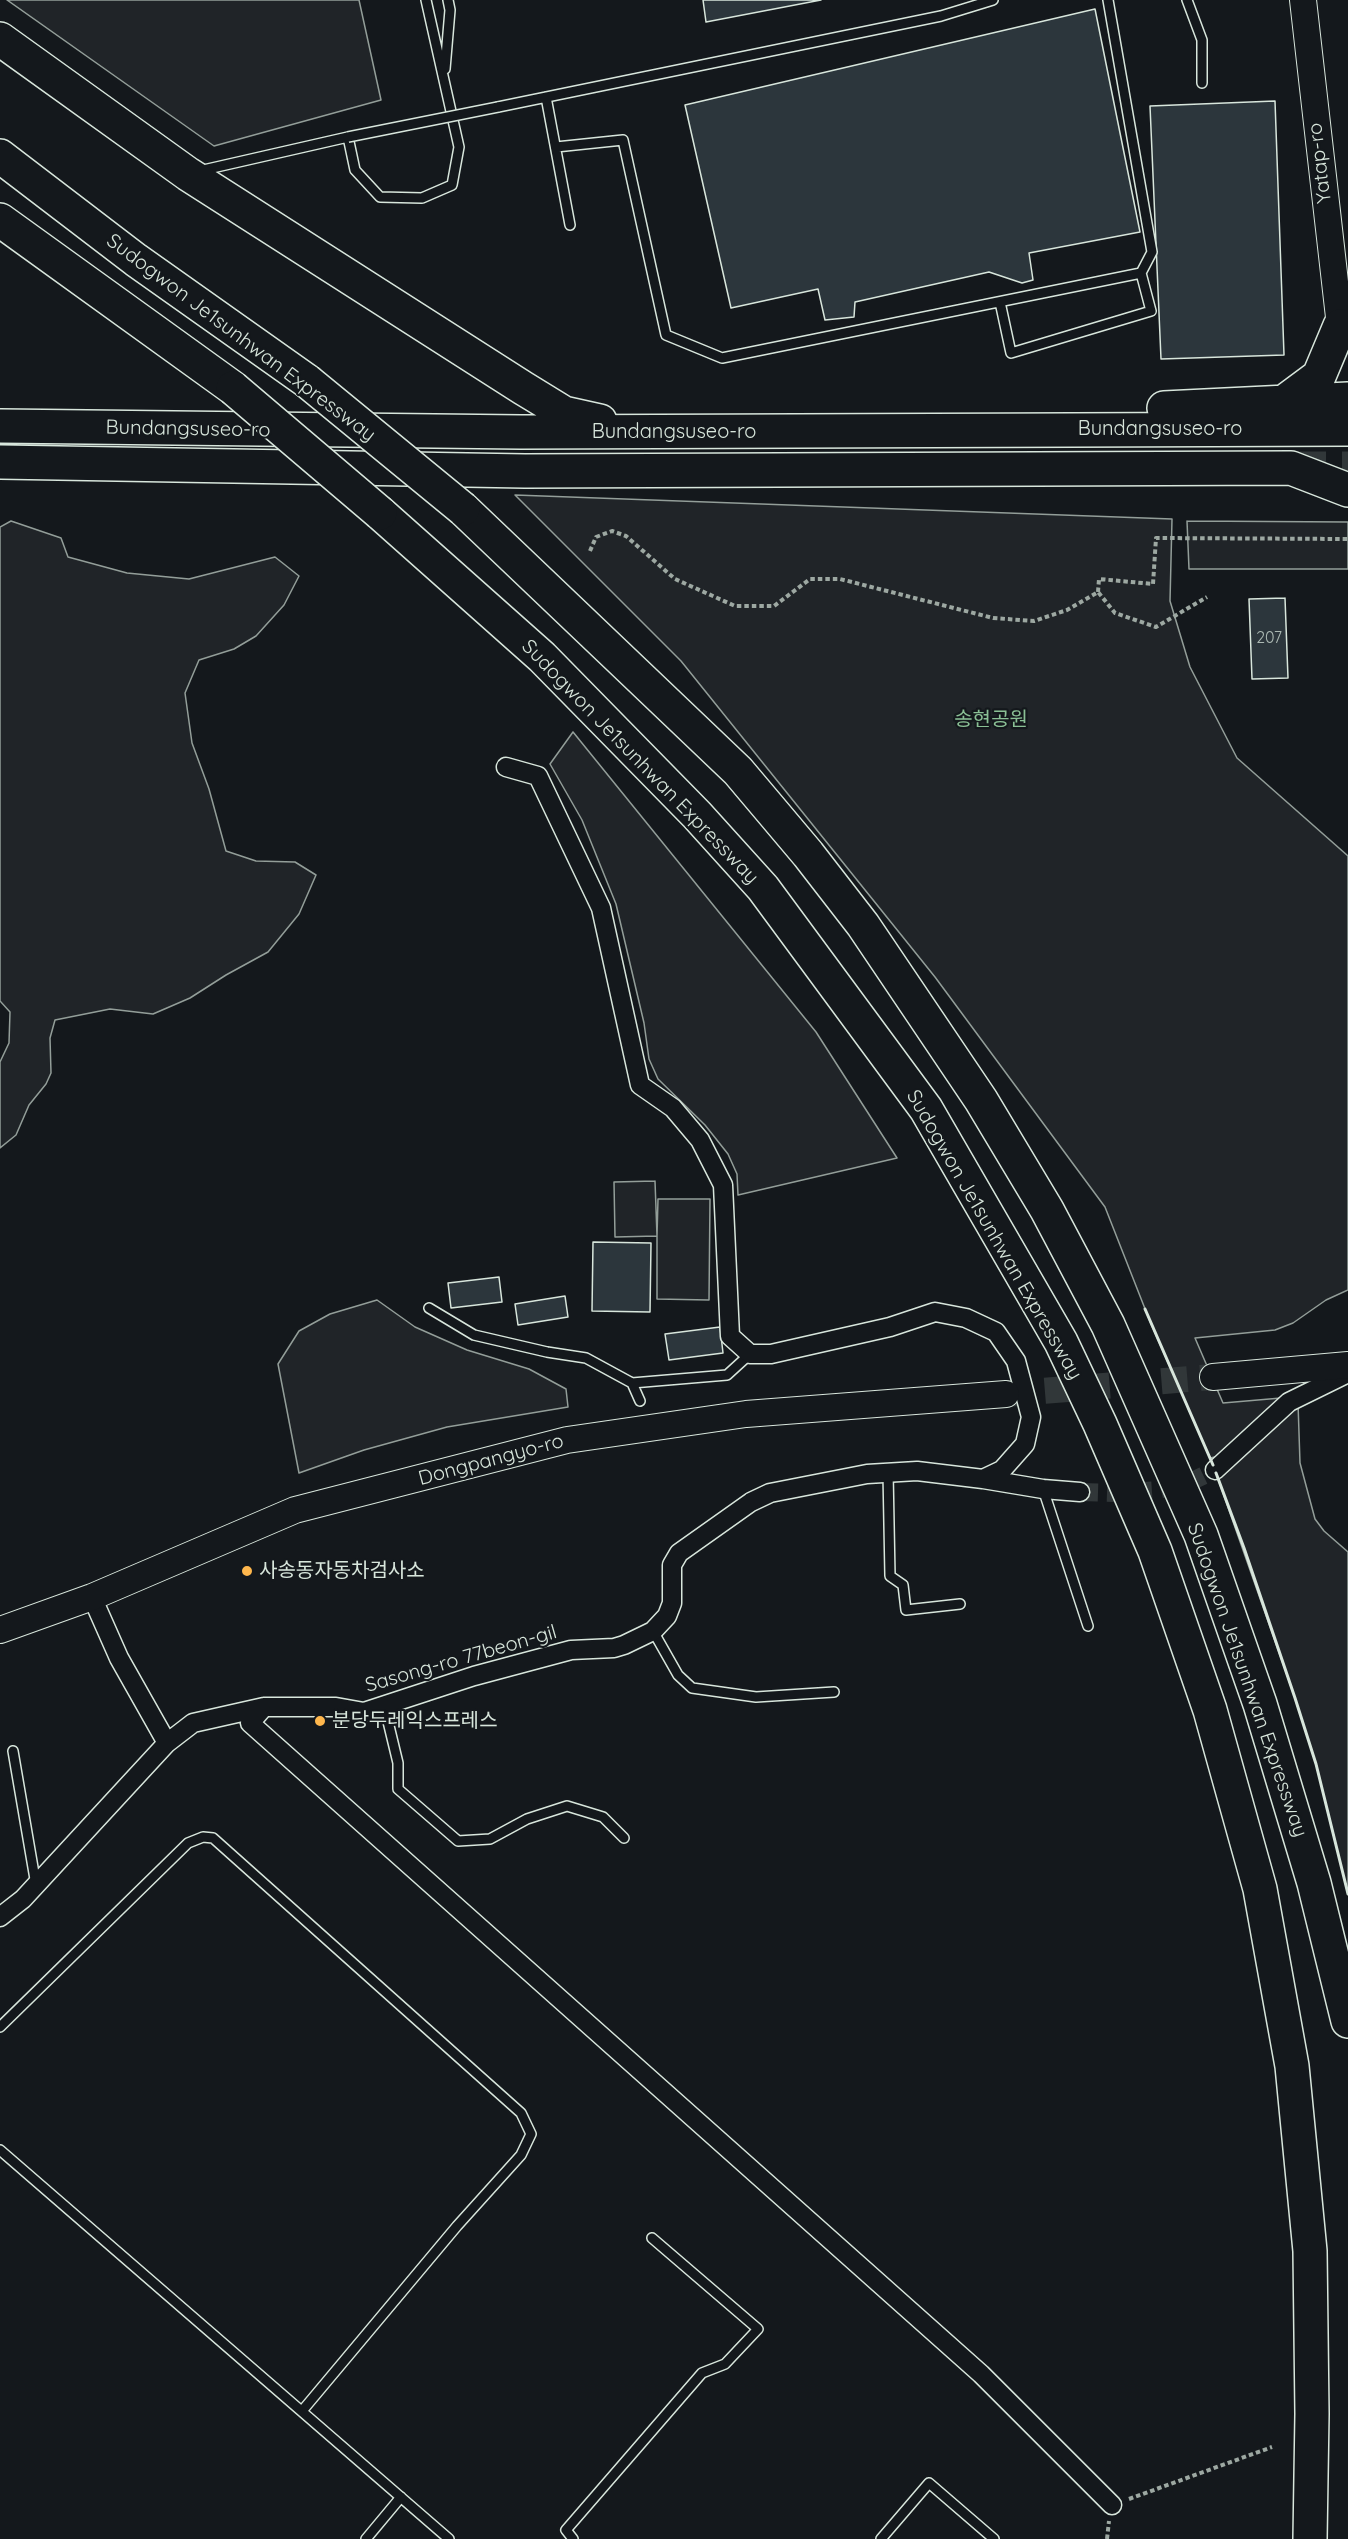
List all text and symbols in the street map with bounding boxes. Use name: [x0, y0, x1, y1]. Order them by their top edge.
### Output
street label: Yatap-ro: [1303, 121, 1337, 205]
street label: Sudogwon Je1sunhwan Expressway: [102, 229, 380, 447]
street label: Bundangsuseo-ro: [105, 416, 271, 442]
street label: Bundangsuseo-ro: [1078, 417, 1242, 441]
street label: Bundangsuseo-ro: [592, 420, 756, 444]
house number: 207: [1256, 628, 1282, 648]
street label: Sudogwon Je1sunhwan Expressway: [517, 635, 763, 889]
park label: 송현공원: [954, 708, 1028, 732]
street label: Sudogwon Je1sunhwan Expressway: [901, 1086, 1087, 1384]
street label: Dongpangyo-ro: [416, 1429, 566, 1491]
street label: Sudogwon Je1sunhwan Expressway: [1182, 1520, 1312, 1840]
place label: 사송동자동차검사소: [259, 1559, 425, 1583]
marker: 사송동자동차검사소: [240, 1564, 254, 1578]
street label: Sasong-ro 77beon-gil: [362, 1620, 560, 1698]
place label: 분당두레익스프레스: [332, 1709, 498, 1733]
marker: 분당두레익스프레스: [313, 1714, 327, 1728]

